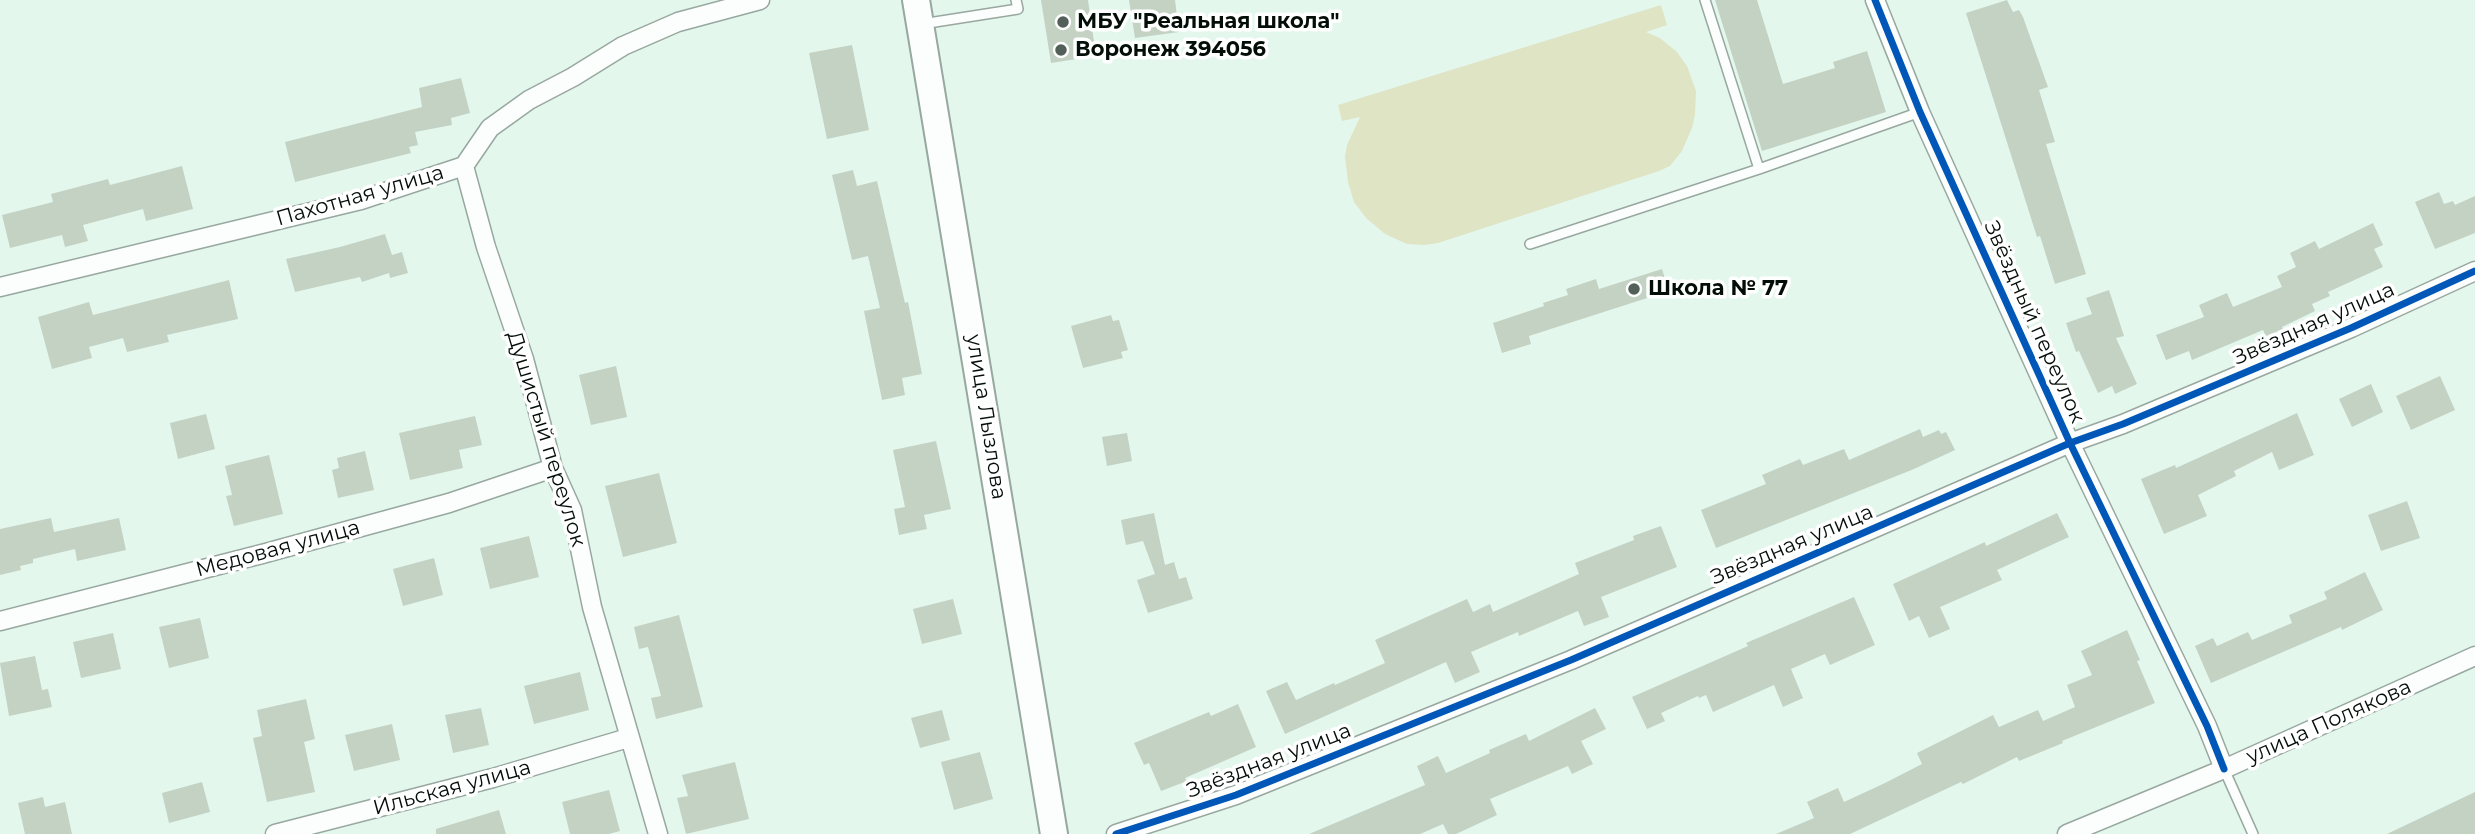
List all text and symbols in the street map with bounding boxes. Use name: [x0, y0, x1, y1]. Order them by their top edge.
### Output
place label: МБУ "Реальная школа": [1077, 9, 1339, 35]
marker: МБУ "Реальная школа": [1055, 14, 1071, 30]
place label: Воронеж 394056: [1075, 37, 1266, 63]
marker: Воронеж 394056: [1053, 42, 1069, 58]
street label: Пахотная улица: [273, 160, 447, 232]
street label: Звёздный переулок: [1978, 217, 2090, 427]
place label: Школа № 77: [1648, 276, 1788, 302]
street label: Звёздная улица: [2229, 277, 2399, 371]
marker: Школа № 77: [1626, 281, 1642, 297]
street label: Душистый переулок: [501, 328, 591, 550]
street label: улица Лызлова: [961, 333, 1011, 501]
street label: Звёздная улица: [1707, 499, 1877, 591]
street label: Медовая улица: [193, 515, 363, 583]
street label: улица Полякова: [2243, 674, 2415, 770]
street label: Звёздная улица: [1183, 718, 1355, 804]
street label: Ильская улица: [370, 755, 534, 821]

